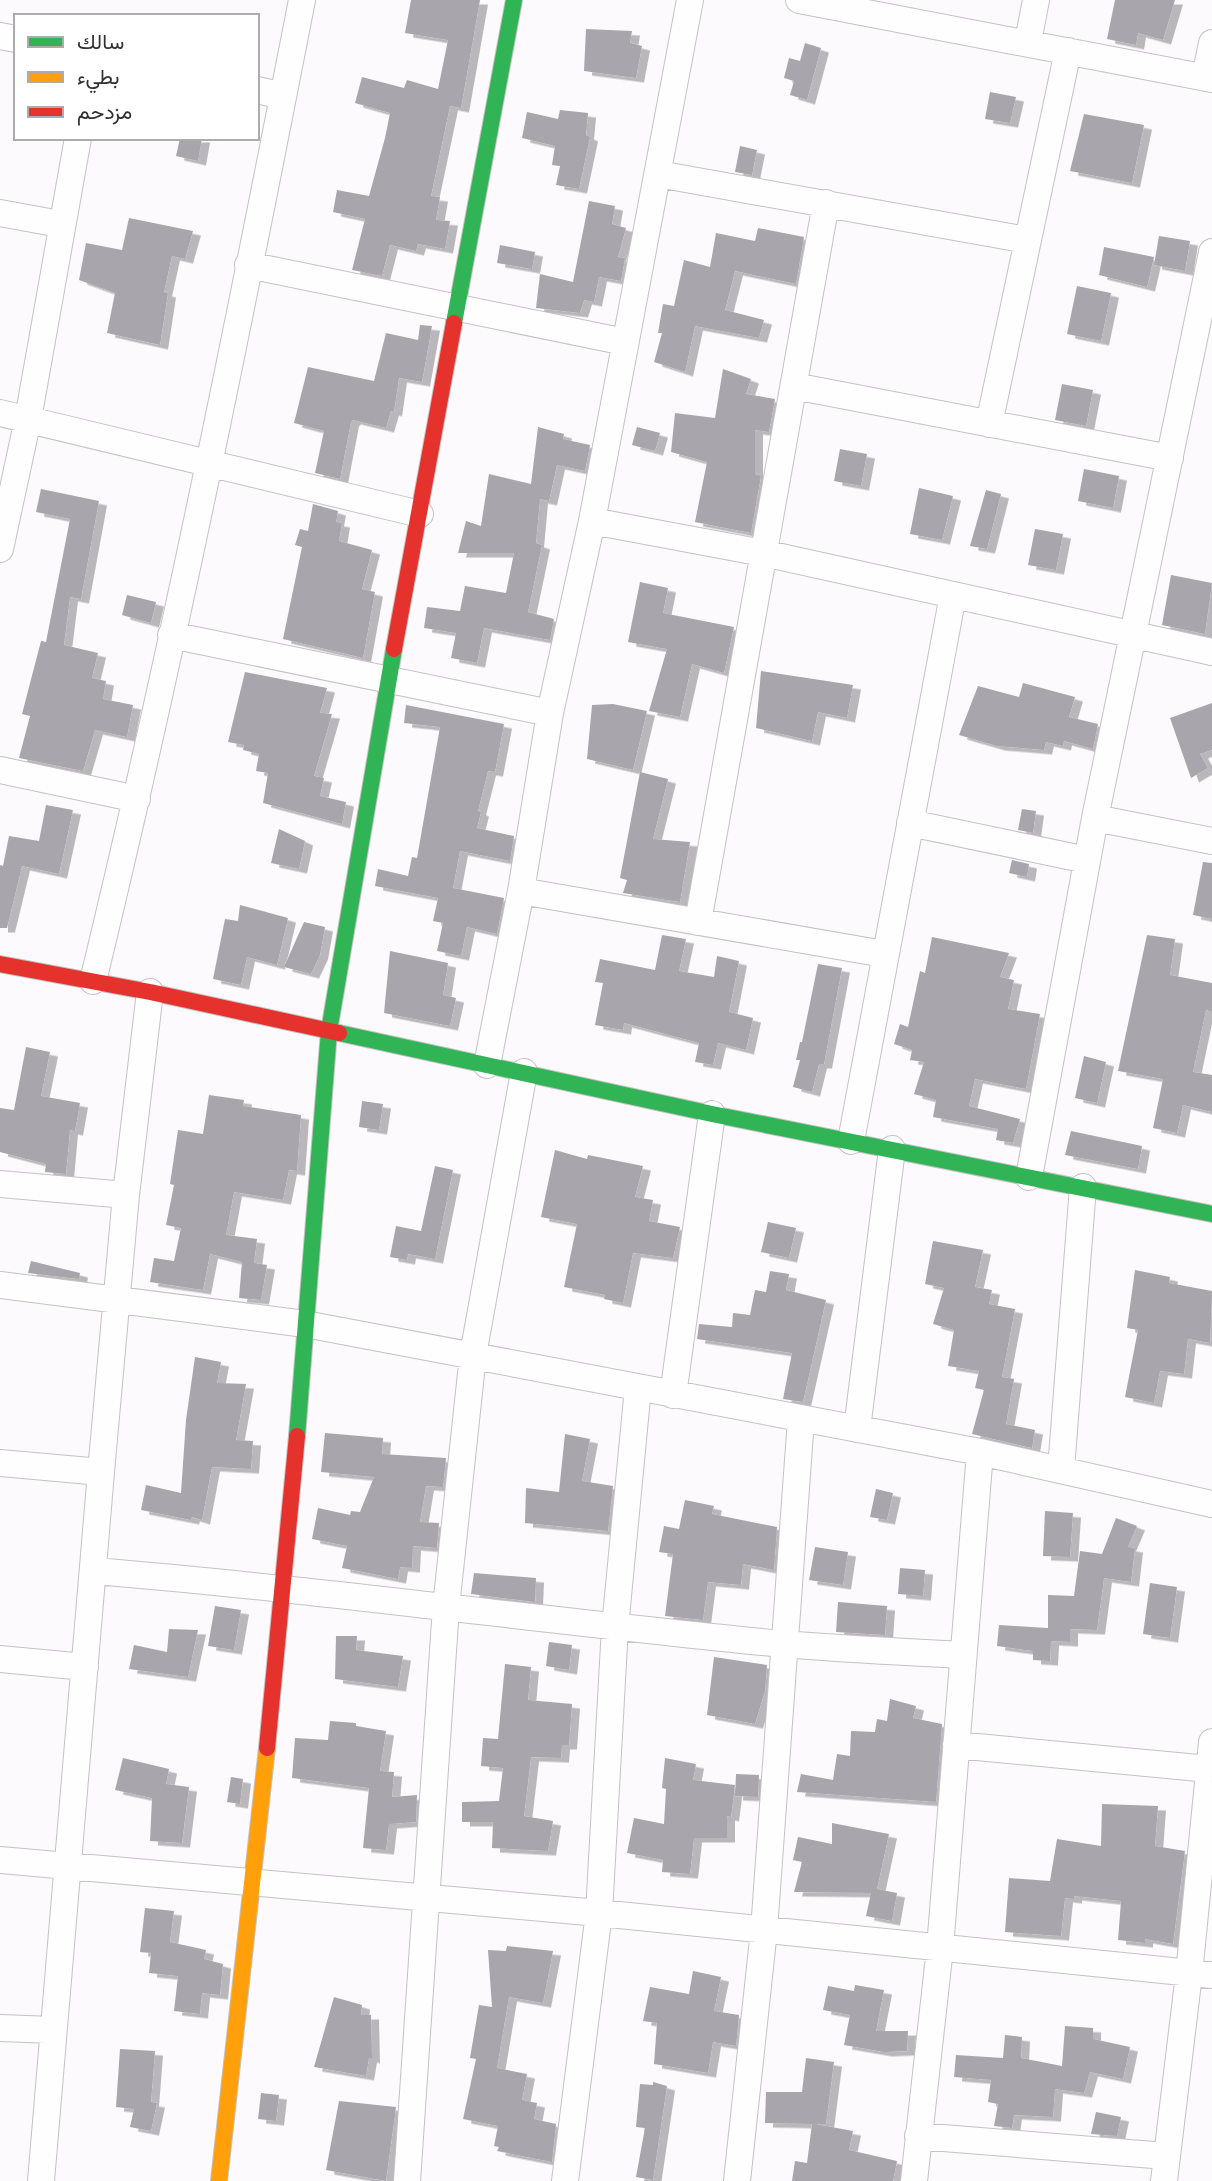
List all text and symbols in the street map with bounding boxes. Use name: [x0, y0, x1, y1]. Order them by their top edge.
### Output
legend: [14, 14, 259, 140]
text: سالك: [77, 28, 124, 55]
text: بطيء: [77, 63, 120, 94]
text: مزدحم: [77, 98, 132, 126]

